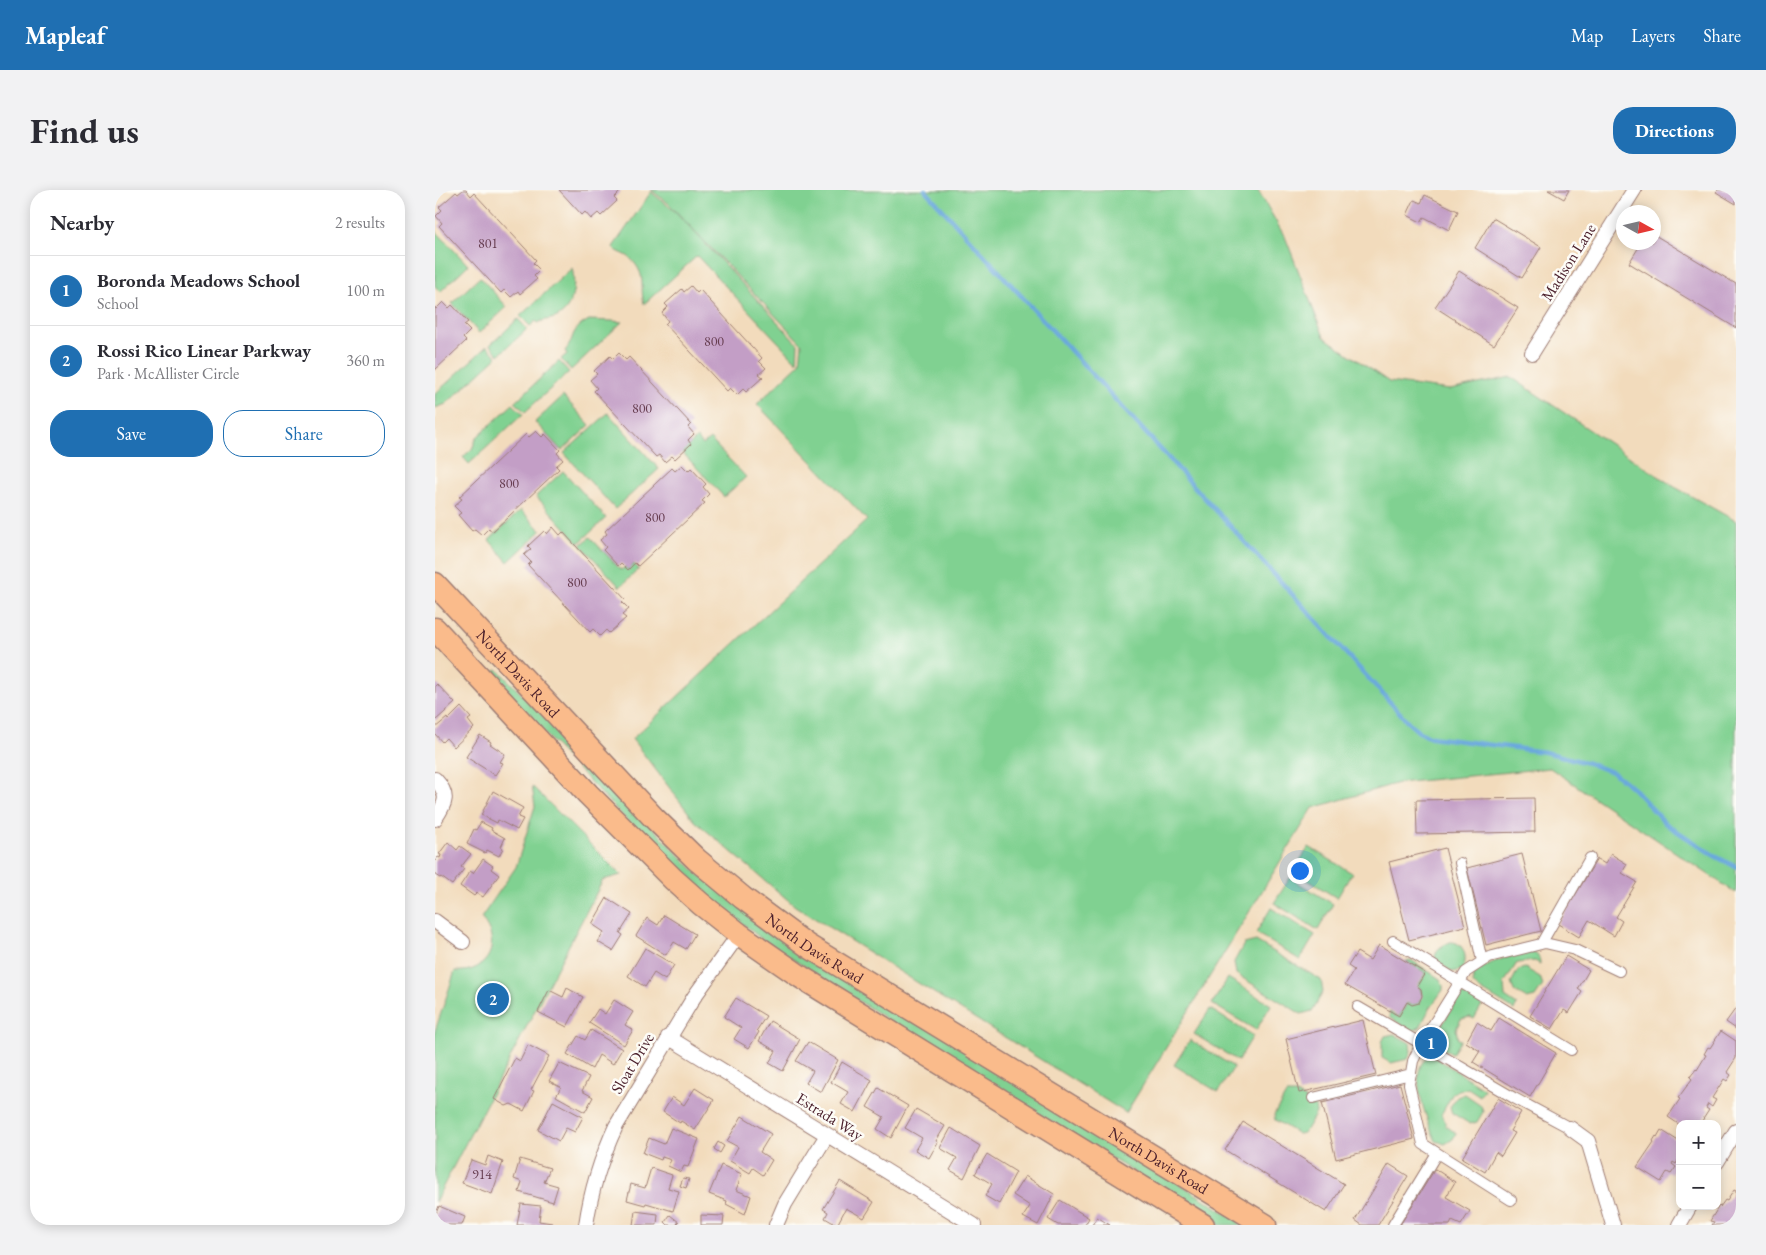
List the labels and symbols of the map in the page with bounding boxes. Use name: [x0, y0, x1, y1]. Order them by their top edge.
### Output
north arrow: [1616, 205, 1661, 250]
street label: Madison Lane: [1536, 220, 1601, 305]
house number: 801: [478, 234, 498, 252]
house number: 800: [704, 332, 724, 350]
house number: 800: [632, 399, 652, 417]
house number: 800: [499, 474, 519, 492]
house number: 800: [645, 508, 665, 526]
house number: 800: [567, 573, 587, 591]
street label: North Davis Road: [472, 625, 565, 723]
your location: [1287, 858, 1313, 884]
street label: North Davis Road: [761, 908, 868, 989]
pin: 2: [477, 980, 509, 1018]
pin: 1: [1415, 1024, 1447, 1062]
street label: Sloat Drive: [606, 1029, 659, 1098]
street label: Estrada Way: [792, 1088, 868, 1146]
street label: North Davis Road: [1105, 1122, 1213, 1200]
house number: 914: [472, 1165, 492, 1183]

